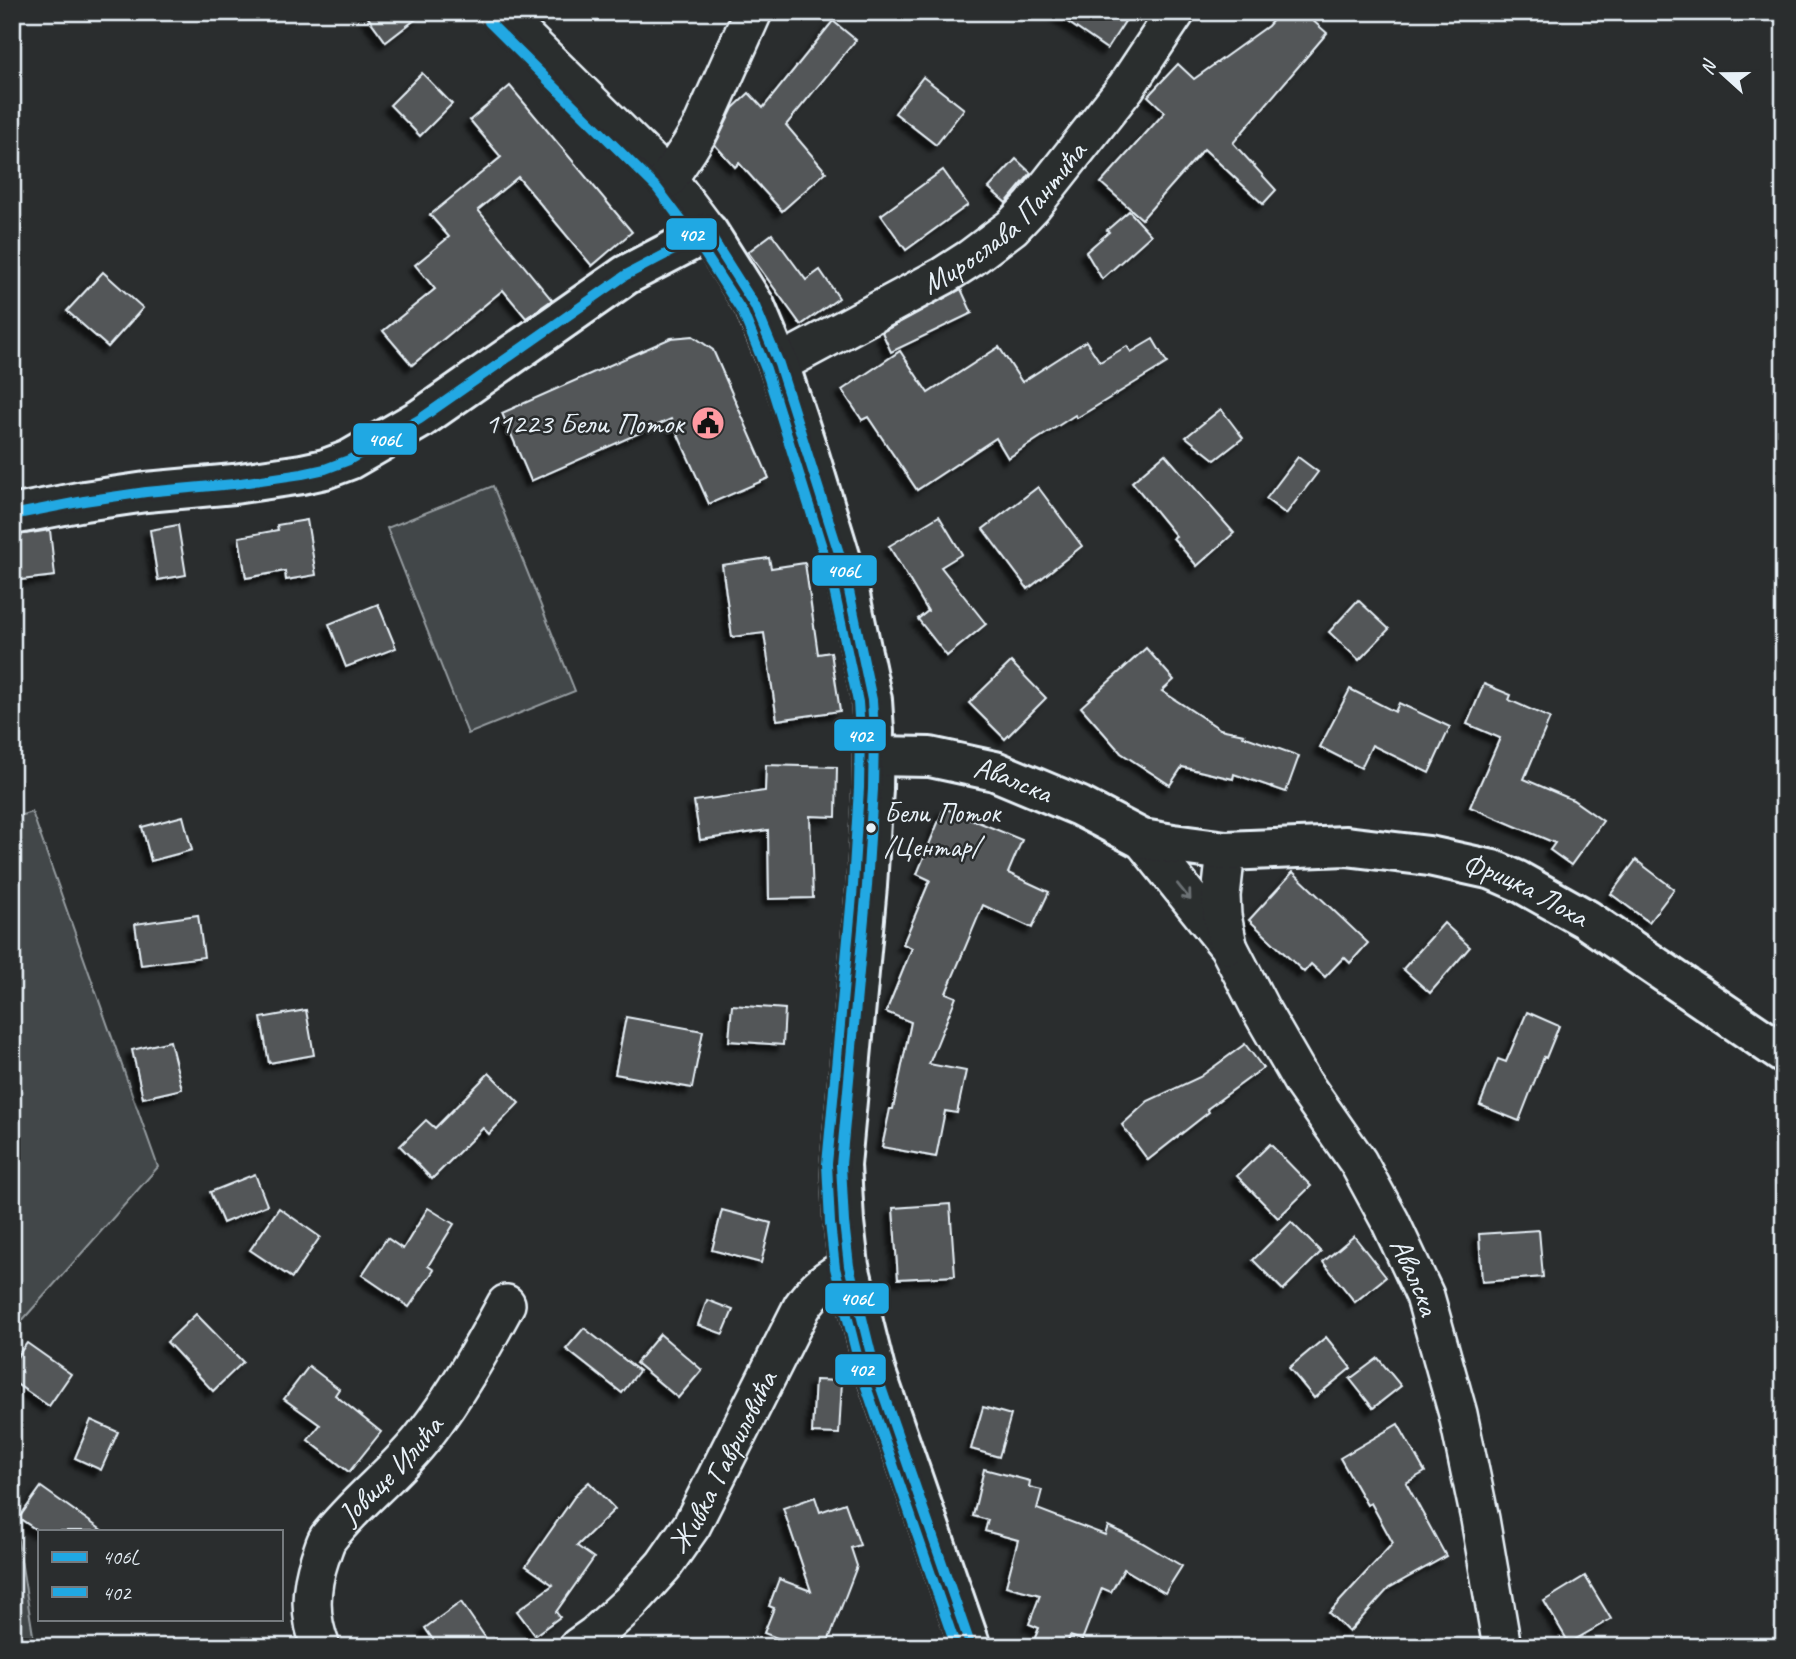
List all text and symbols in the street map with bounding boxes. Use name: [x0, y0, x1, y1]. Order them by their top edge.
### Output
north arrow: [1688, 38, 1758, 108]
text: N: [1695, 55, 1723, 78]
street label: Мирослава Пантића: [915, 132, 1096, 303]
line badge: 402: [665, 217, 718, 251]
text: 402: [678, 223, 706, 247]
place label: 11223 Бели Поток: [485, 404, 686, 442]
public building icon: 11223 Бели Поток: [689, 404, 727, 442]
line badge: 406L: [352, 422, 418, 456]
text: 406L: [368, 428, 403, 452]
line badge: 406L: [811, 554, 878, 587]
text: 406L: [827, 559, 862, 583]
line badge: 402: [833, 718, 887, 752]
text: 402: [847, 724, 875, 748]
street label: Авалска: [970, 748, 1060, 812]
place label: Бели Поток /Центар/: [884, 795, 1002, 864]
marker: Бели Поток /Центар/: [864, 821, 878, 835]
street label: Фрицка Лоха: [1459, 845, 1597, 936]
one-way arrow: [1177, 882, 1192, 900]
street label: Авалска: [1381, 1231, 1449, 1321]
line badge: 406L: [824, 1282, 890, 1315]
text: 406L: [840, 1287, 875, 1311]
line badge: 402: [834, 1353, 887, 1386]
text: 402: [848, 1358, 876, 1382]
street label: Живка Гавриловића: [659, 1363, 786, 1561]
street label: Јовице Илића: [328, 1407, 453, 1534]
legend: [38, 1530, 284, 1620]
text: 406L: [102, 1544, 140, 1570]
text: 402: [102, 1580, 132, 1606]

